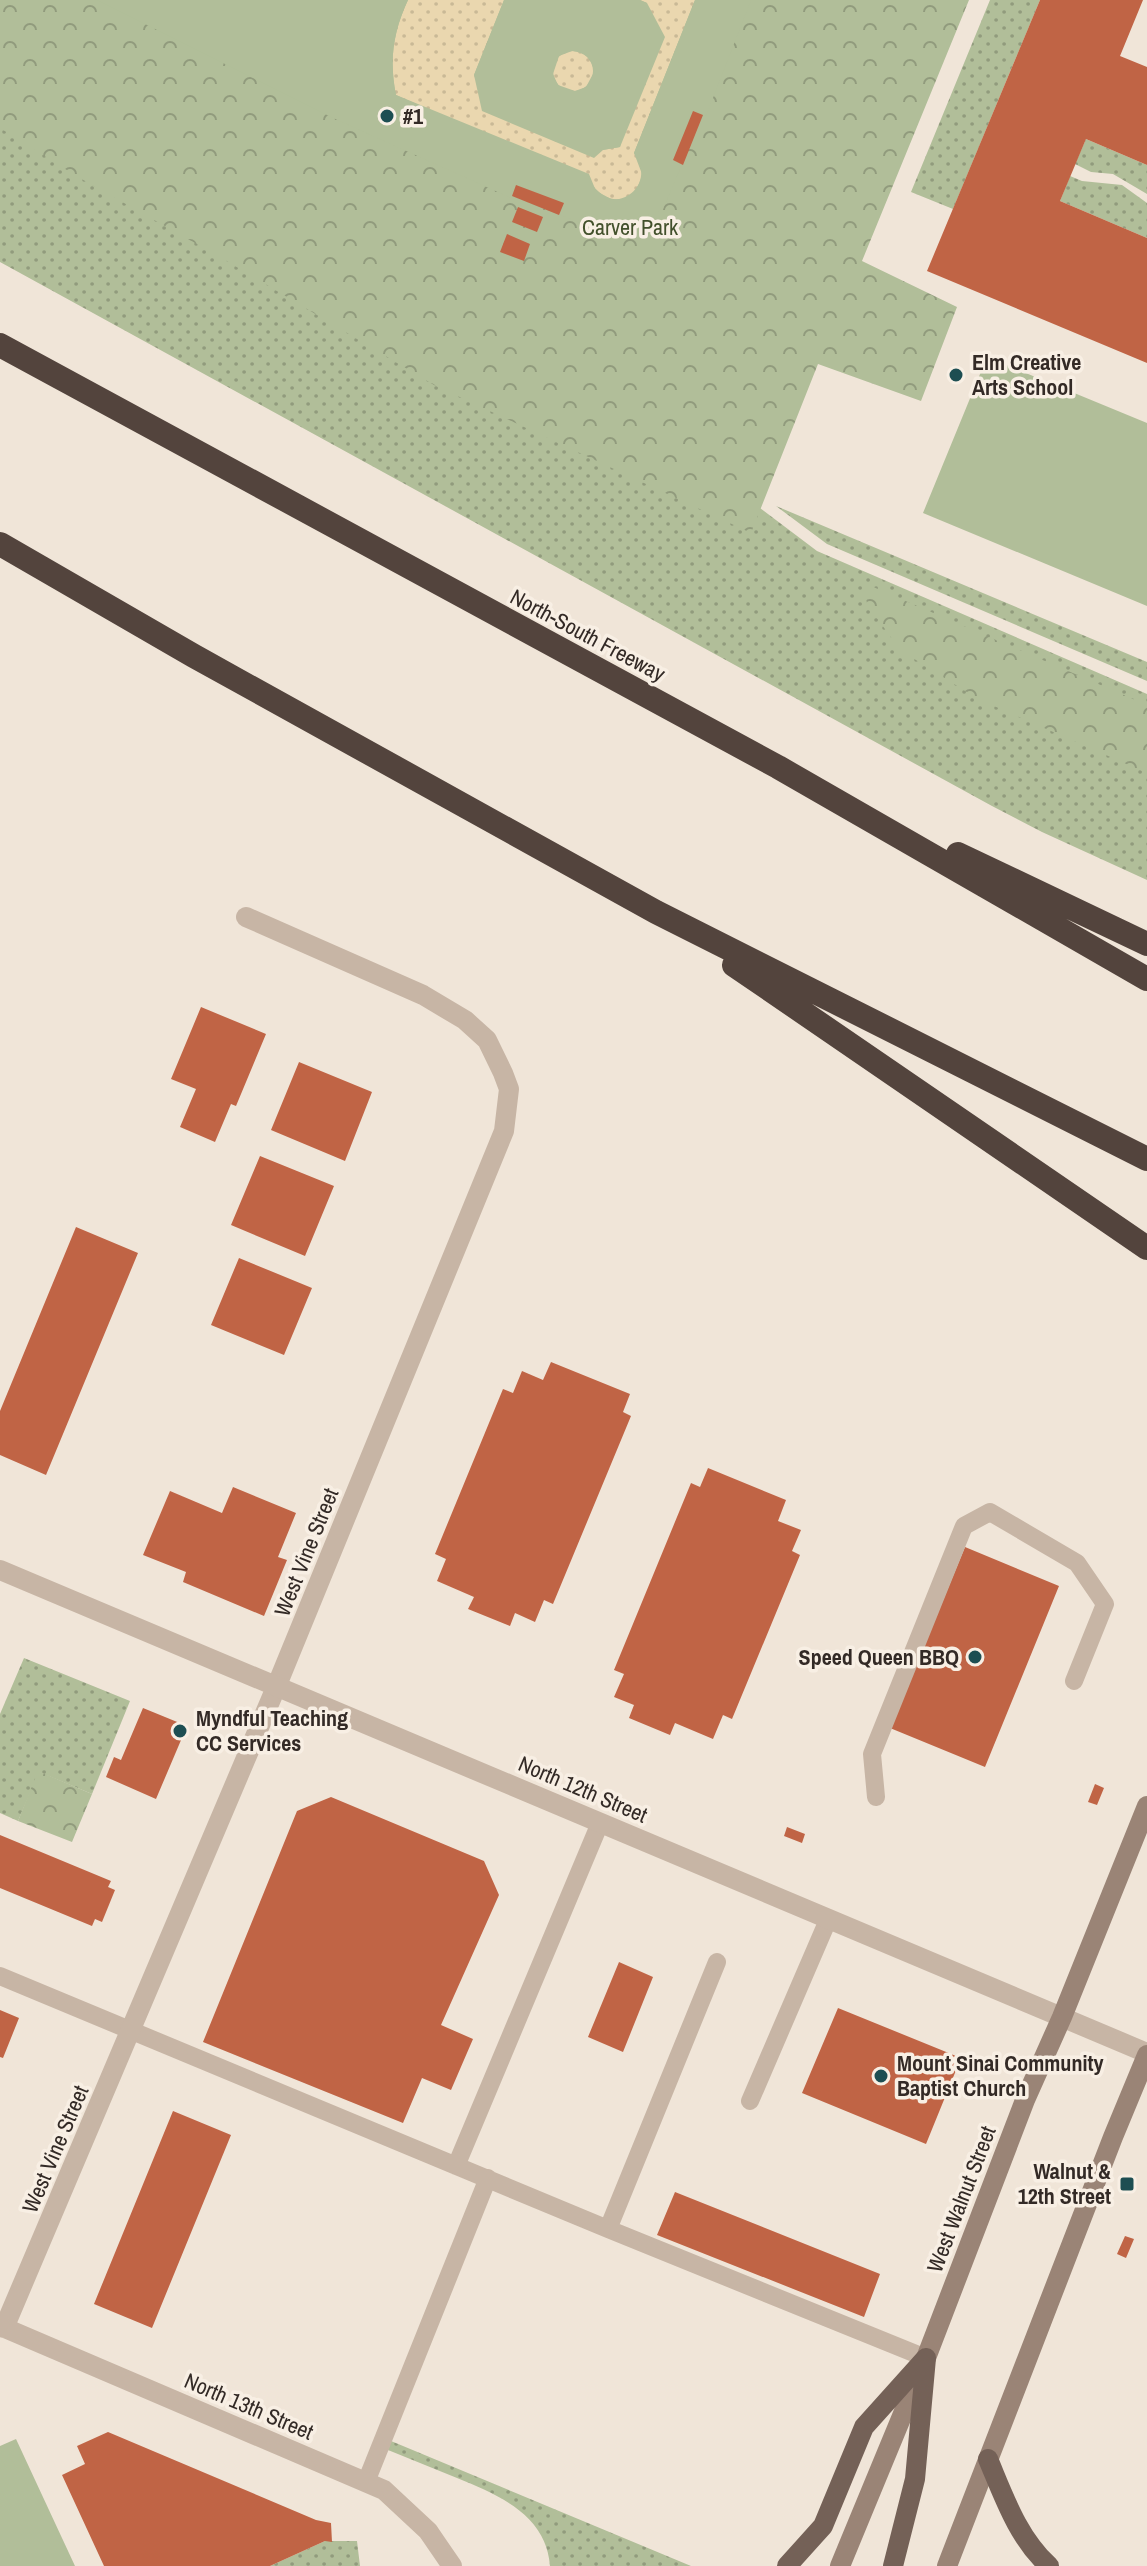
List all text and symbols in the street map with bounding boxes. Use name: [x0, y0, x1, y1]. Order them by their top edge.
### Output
place label: #1: [403, 101, 424, 131]
marker: #1: [378, 107, 396, 125]
park label: Carver Park: [582, 212, 679, 242]
place label: Elm Creative Arts School: [972, 347, 1081, 402]
marker: Elm Creative Arts School: [947, 366, 965, 384]
street label: North-South Freeway: [505, 582, 671, 688]
street label: West Vine Street: [267, 1483, 345, 1621]
place label: Speed Queen BBQ: [799, 1642, 959, 1672]
marker: Speed Queen BBQ: [966, 1648, 984, 1666]
place label: Myndful Teaching CC Services: [196, 1703, 348, 1758]
marker: Myndful Teaching CC Services: [171, 1722, 189, 1740]
street label: North 12th Street: [514, 1748, 652, 1830]
place label: Mount Sinai Community Baptist Church: [897, 2048, 1103, 2103]
marker: Mount Sinai Community Baptist Church: [872, 2067, 890, 2085]
street label: West Vine Street: [15, 2081, 95, 2217]
street label: West Walnut Street: [919, 2122, 1003, 2276]
place label: Walnut & 12th Street: [1018, 2156, 1111, 2211]
marker: Walnut & 12th Street: [1118, 2175, 1136, 2193]
street label: North 13th Street: [180, 2365, 318, 2447]

